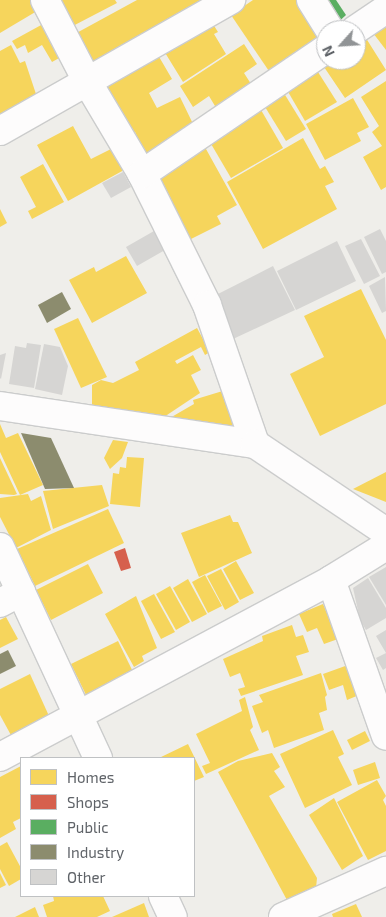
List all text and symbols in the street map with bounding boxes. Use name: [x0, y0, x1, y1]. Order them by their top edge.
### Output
north arrow: [316, 20, 366, 70]
text: N: [318, 43, 338, 60]
legend: [20, 757, 195, 897]
text: Homes: [67, 768, 114, 786]
text: Shops: [67, 793, 109, 811]
text: Public: [67, 818, 108, 836]
text: Industry: [67, 843, 124, 861]
text: Other: [67, 868, 106, 886]

